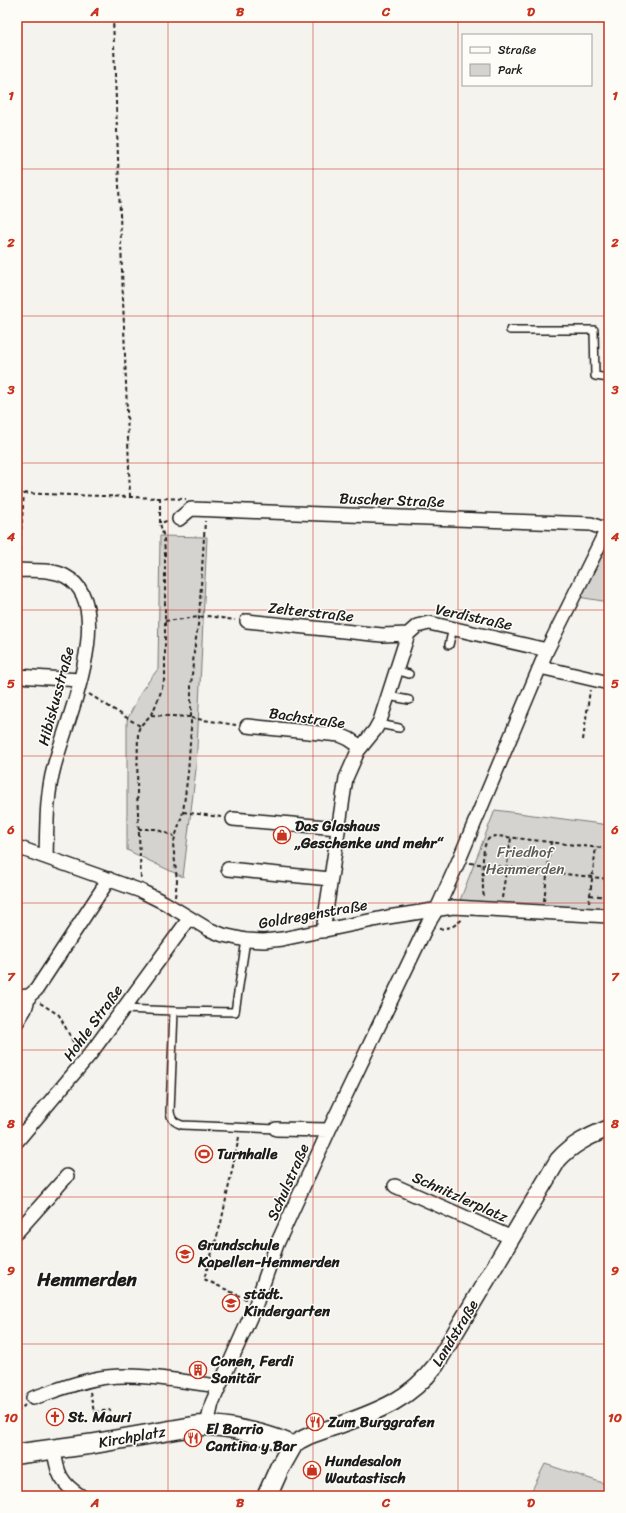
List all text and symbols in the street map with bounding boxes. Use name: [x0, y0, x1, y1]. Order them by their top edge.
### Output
text: A: [90, 0, 99, 23]
text: B: [236, 0, 245, 23]
text: C: [381, 0, 391, 23]
text: D: [527, 0, 535, 23]
legend: [462, 34, 592, 86]
text: Straße: [498, 39, 536, 61]
text: Park: [498, 59, 523, 81]
text: 1: [8, 84, 14, 107]
text: 1: [612, 84, 618, 107]
text: 2: [6, 231, 15, 254]
text: 2: [610, 231, 619, 254]
text: 3: [6, 378, 15, 401]
text: 3: [610, 378, 619, 401]
street label: Buscher Straße: [339, 485, 445, 515]
text: 4: [6, 525, 16, 548]
text: 4: [610, 525, 620, 548]
street label: Zelterstraße: [267, 595, 355, 629]
street label: Verdistraße: [433, 596, 515, 638]
street label: Hibiskusstraße: [30, 643, 82, 748]
text: 5: [7, 672, 15, 695]
text: 5: [611, 672, 619, 695]
street label: Bachstraße: [267, 700, 347, 736]
place label: Das Glashaus „Geschenke und mehr“: [294, 813, 444, 856]
text: 6: [6, 818, 15, 841]
text: 6: [610, 818, 619, 841]
shop icon: Das Glashaus „Geschenke und mehr“: [272, 825, 292, 845]
park label: Friedhof Hemmerden: [486, 839, 564, 882]
street label: Goldregenstraße: [256, 892, 370, 936]
text: 7: [7, 965, 16, 988]
text: 7: [611, 965, 620, 988]
street label: Hohle Straße: [56, 979, 130, 1067]
text: 8: [6, 1112, 15, 1135]
text: 8: [610, 1112, 619, 1135]
street label: Schulstraße: [259, 1139, 317, 1225]
place label: Turnhalle: [217, 1141, 278, 1167]
sports icon: Turnhalle: [194, 1144, 214, 1164]
street label: Schnitzlerplatz: [408, 1164, 513, 1230]
place label: Grundschule Kapellen-Hemmerden: [197, 1232, 340, 1275]
school or university icon: Grundschule Kapellen-Hemmerden: [175, 1244, 195, 1264]
text: 9: [7, 1259, 15, 1282]
text: 9: [611, 1259, 619, 1282]
district label: Hemmerden: [36, 1263, 137, 1296]
place label: städt. Kindergarten: [243, 1281, 331, 1324]
school or university icon: städt. Kindergarten: [221, 1293, 241, 1313]
street label: Landstraße: [425, 1294, 485, 1372]
place label: Conen, Ferdi Sanitär: [210, 1348, 294, 1391]
building icon: Conen, Ferdi Sanitär: [188, 1360, 208, 1380]
place label: St. Mauri: [67, 1404, 132, 1430]
text: 10: [4, 1406, 18, 1429]
text: 10: [608, 1406, 622, 1429]
church icon: St. Mauri: [45, 1407, 65, 1427]
place label: Zum Burggrafen: [327, 1409, 435, 1435]
restaurant icon: Zum Burggrafen: [305, 1412, 325, 1432]
place label: El Barrio Cantina y Bar: [205, 1416, 298, 1459]
street label: Kirchplatz: [96, 1418, 168, 1456]
restaurant icon: El Barrio Cantina y Bar: [183, 1428, 203, 1448]
place label: Hundesalon Wautastisch: [324, 1448, 406, 1491]
shop icon: Hundesalon Wautastisch: [302, 1460, 322, 1480]
text: A: [90, 1491, 99, 1513]
text: B: [236, 1491, 245, 1513]
text: C: [381, 1491, 391, 1513]
text: D: [527, 1491, 535, 1513]

